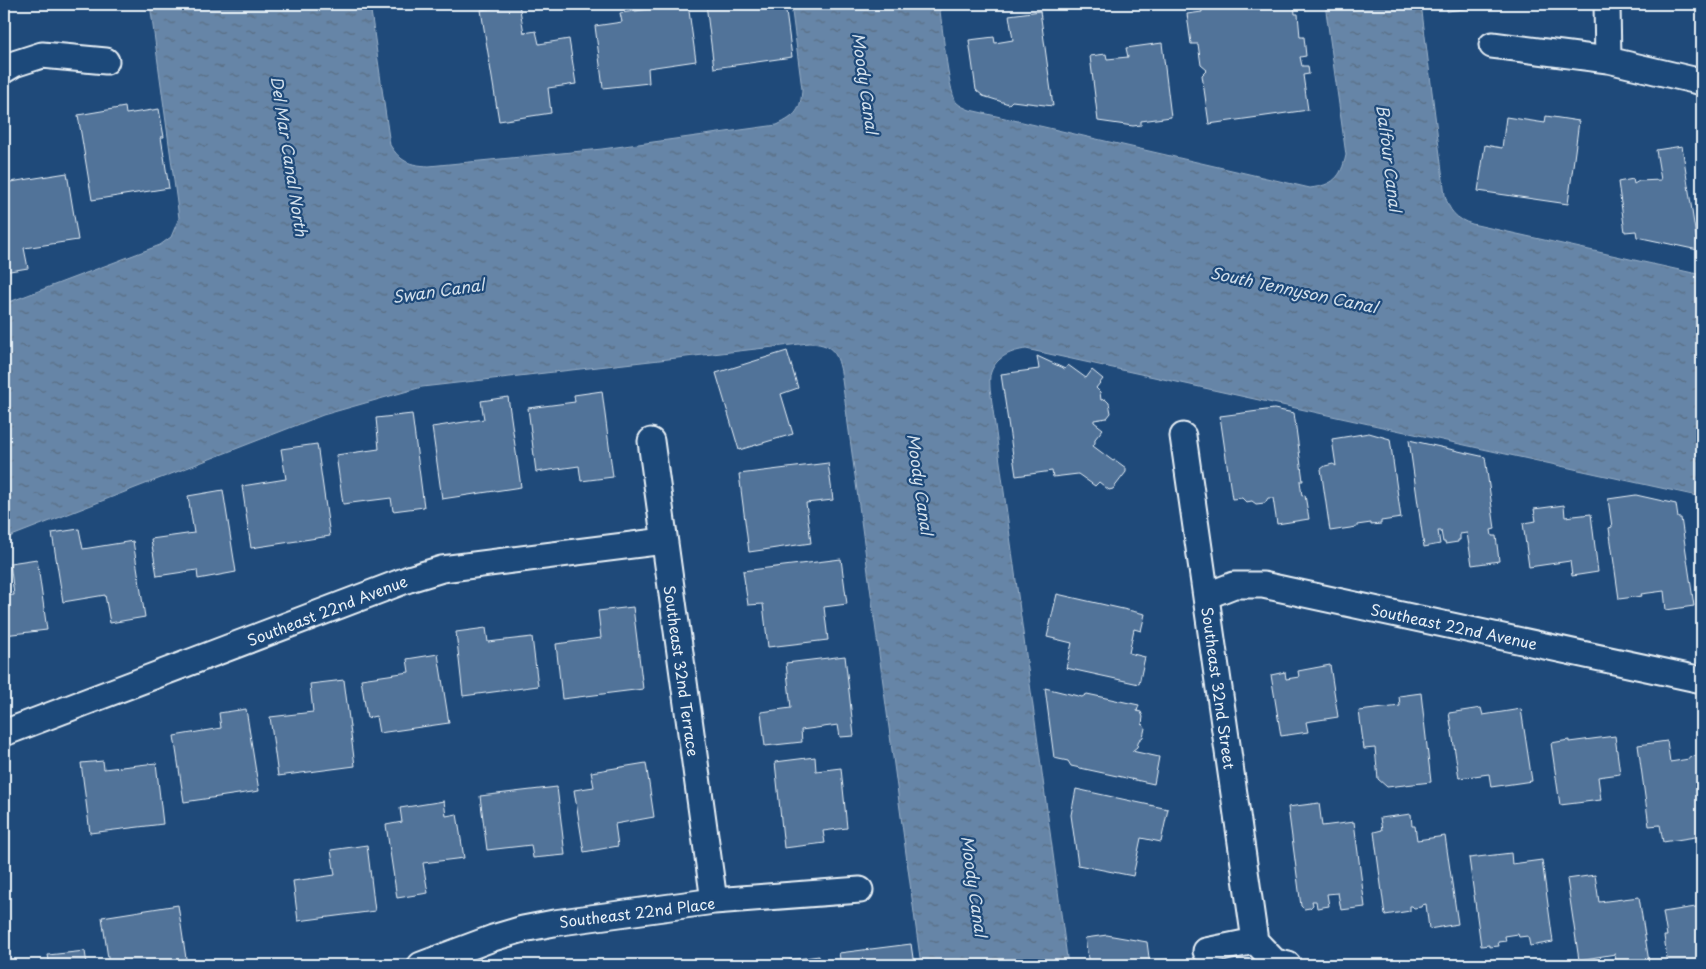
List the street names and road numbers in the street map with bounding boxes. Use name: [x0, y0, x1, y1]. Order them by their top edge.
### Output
street label: Southeast 22nd Avenue: [244, 569, 410, 651]
street label: Southeast 32nd Terrace: [659, 584, 705, 758]
street label: Southeast 22nd Avenue: [1369, 597, 1539, 655]
street label: Southeast 32nd Street: [1196, 606, 1242, 771]
street label: Southeast 22nd Place: [558, 891, 716, 933]

